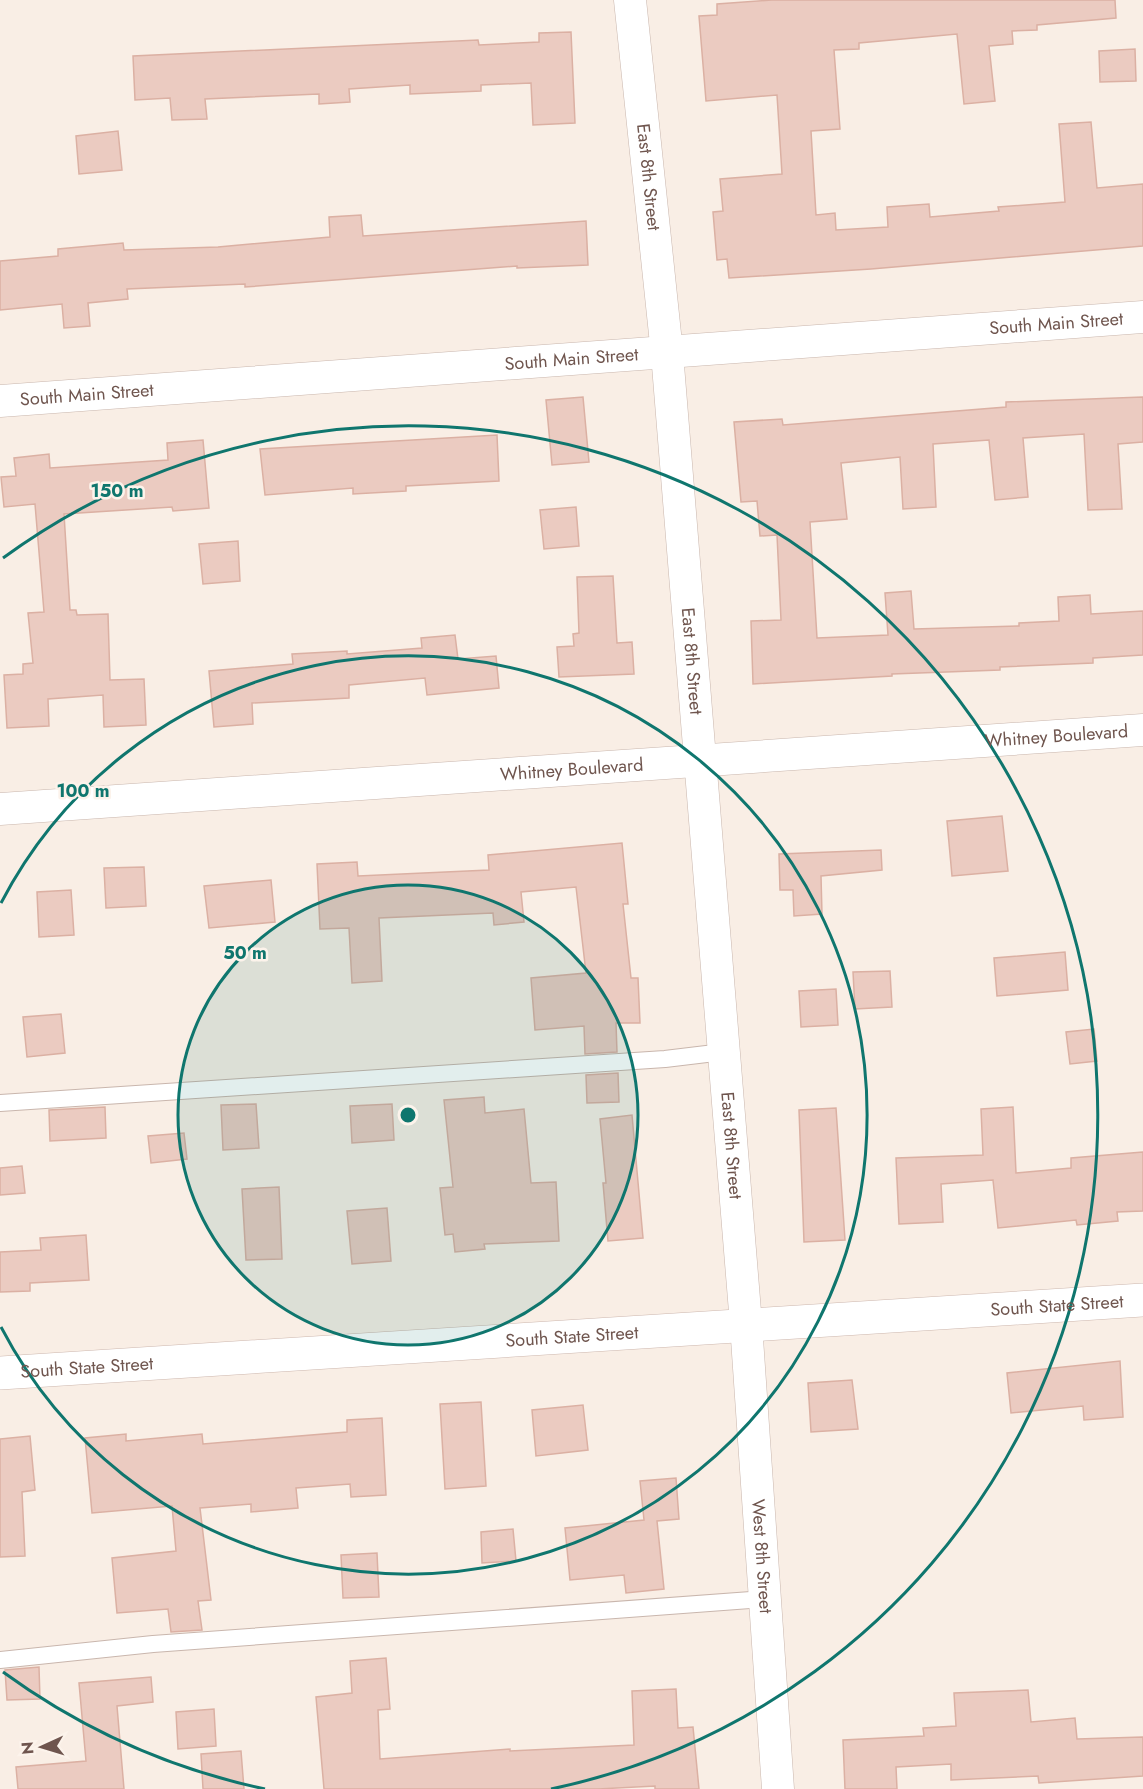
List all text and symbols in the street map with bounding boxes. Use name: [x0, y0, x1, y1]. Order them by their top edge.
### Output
street label: East 8th Street: [630, 122, 667, 233]
street label: South Main Street: [988, 305, 1125, 341]
street label: South Main Street: [504, 341, 640, 377]
street label: South Main Street: [19, 377, 155, 413]
text: 150 m: [91, 478, 143, 504]
street label: East 8th Street: [675, 606, 709, 716]
street label: Whitney Boulevard: [984, 718, 1129, 754]
street label: Whitney Boulevard: [499, 752, 644, 787]
text: 100 m: [56, 778, 110, 804]
text: 50 m: [223, 940, 267, 966]
street label: East 8th Street: [714, 1091, 749, 1201]
centre of rings: [398, 1105, 418, 1125]
street label: South State Street: [990, 1288, 1125, 1323]
street label: South State Street: [505, 1319, 640, 1354]
street label: South State Street: [20, 1350, 155, 1385]
street label: West 8th Street: [745, 1498, 779, 1615]
north arrow: [12, 1717, 72, 1777]
text: N: [16, 1741, 39, 1755]

